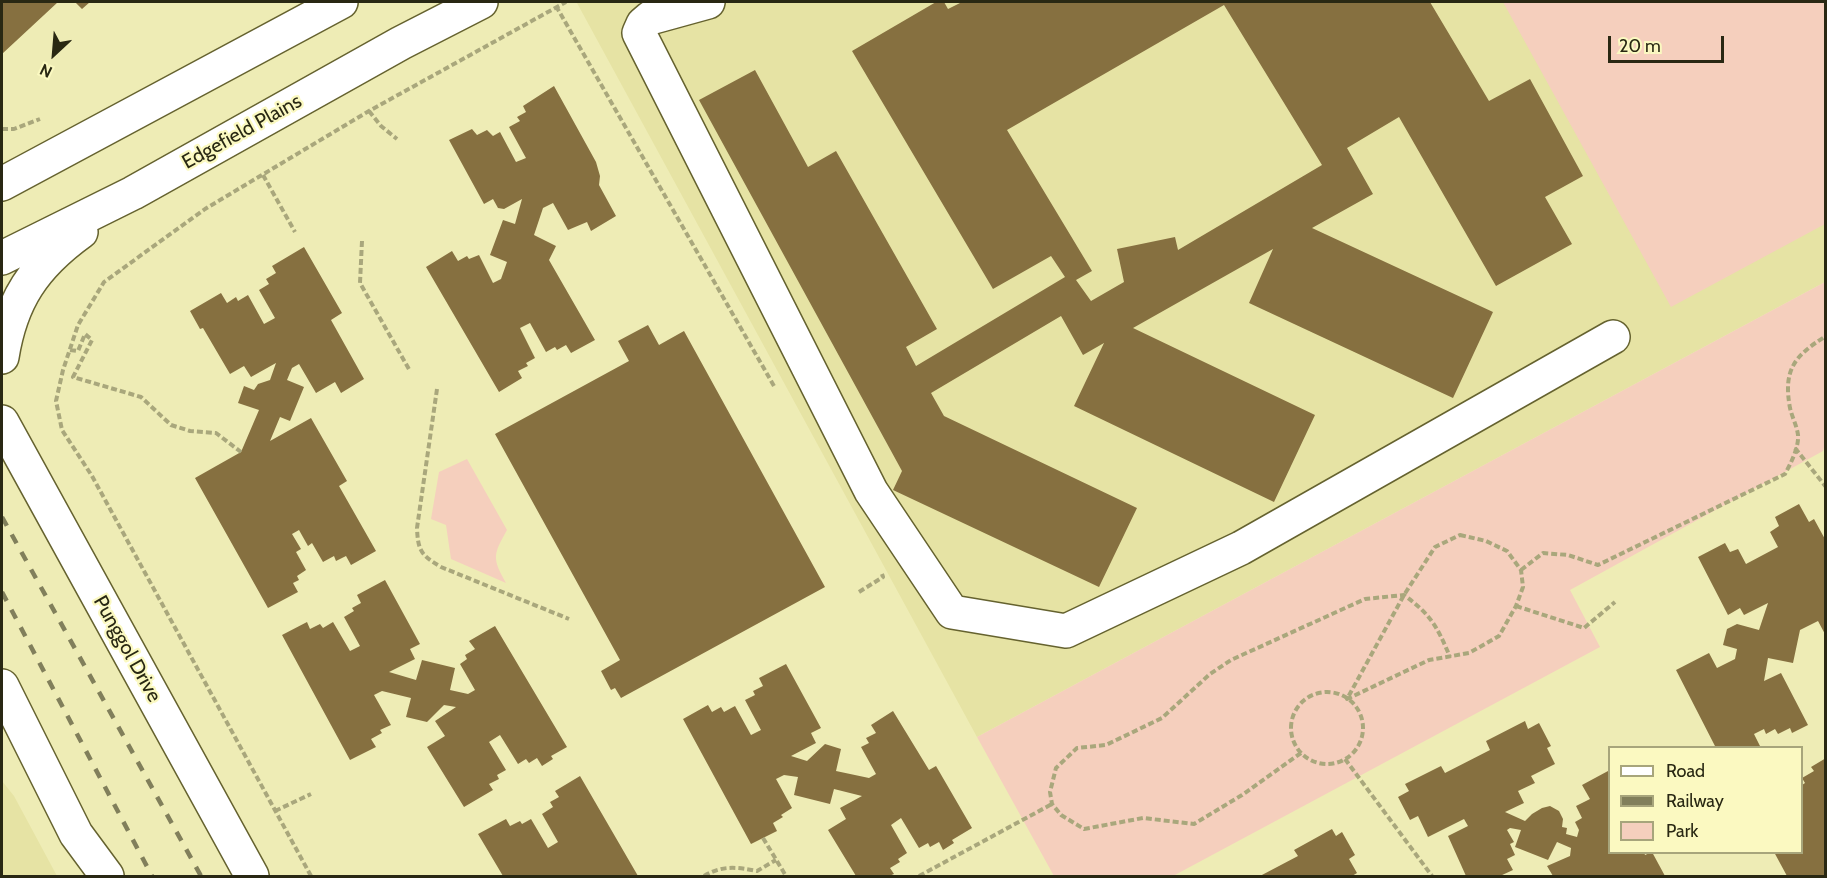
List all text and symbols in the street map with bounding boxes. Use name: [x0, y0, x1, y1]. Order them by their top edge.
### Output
north arrow: [24, 24, 84, 84]
scale bar: [1611, 24, 1726, 62]
text: 20 m: [1619, 35, 1661, 57]
text: N: [37, 60, 55, 82]
street label: Edgefield Plains: [178, 89, 306, 175]
street label: Punggol Drive: [88, 592, 166, 706]
legend: [1608, 746, 1803, 854]
text: Road: [1666, 760, 1705, 782]
text: Railway: [1666, 790, 1724, 812]
text: Park: [1666, 820, 1698, 842]

